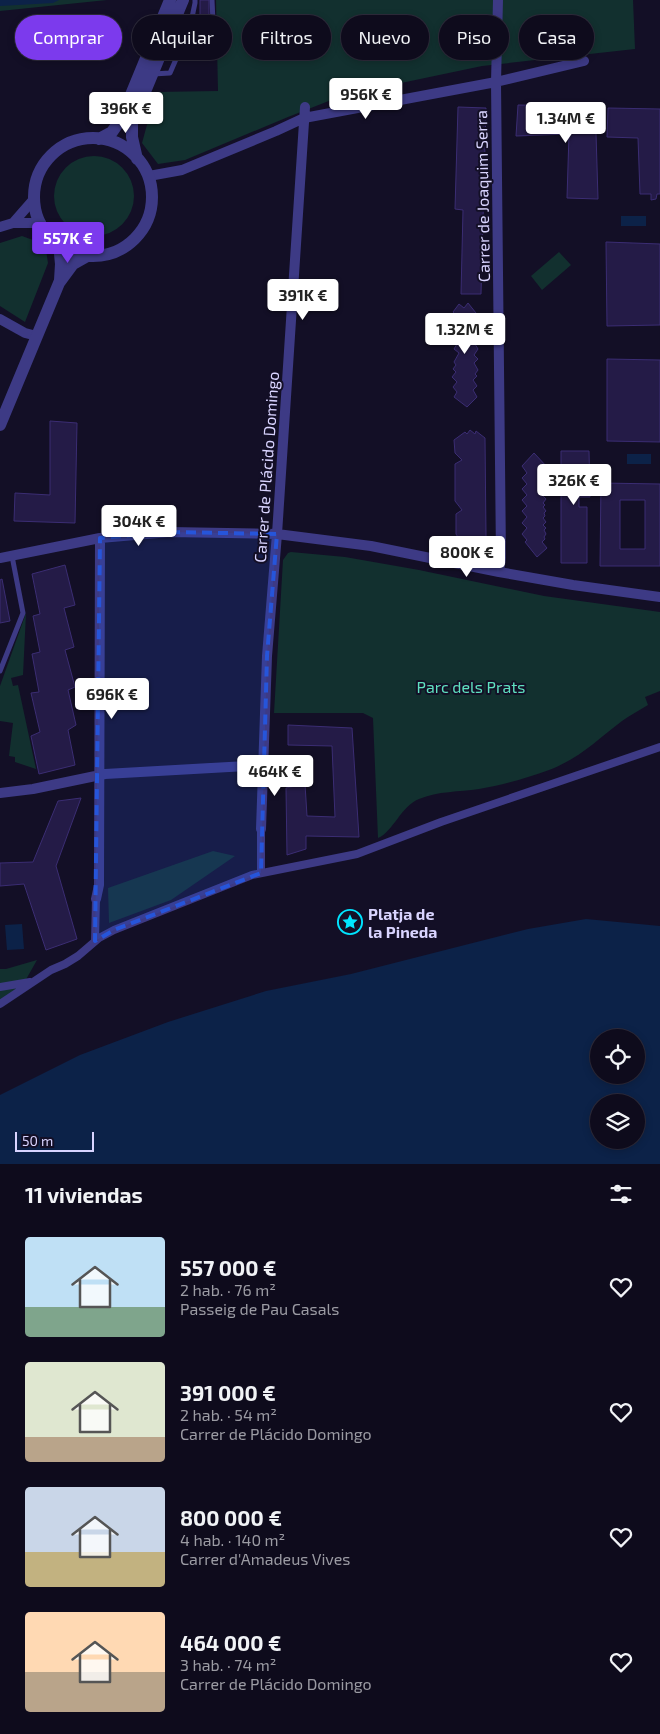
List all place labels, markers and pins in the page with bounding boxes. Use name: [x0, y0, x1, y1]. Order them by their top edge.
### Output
pin: 956K €: [325, 78, 407, 120]
pin: 396K €: [85, 92, 167, 134]
pin: 1.34M €: [520, 102, 612, 144]
pin: 557K €: [27, 222, 109, 264]
pin: 391K €: [262, 278, 344, 321]
pin: 1.32M €: [419, 312, 511, 355]
pin: 326K €: [533, 464, 615, 506]
pin: 304K €: [98, 504, 180, 547]
pin: 800K €: [426, 536, 508, 578]
pin: 696K €: [71, 678, 153, 720]
pin: 464K €: [234, 754, 316, 797]
place label: Platja de la Pineda: [368, 904, 437, 941]
place icon: Platja de la Pineda: [337, 909, 363, 935]

